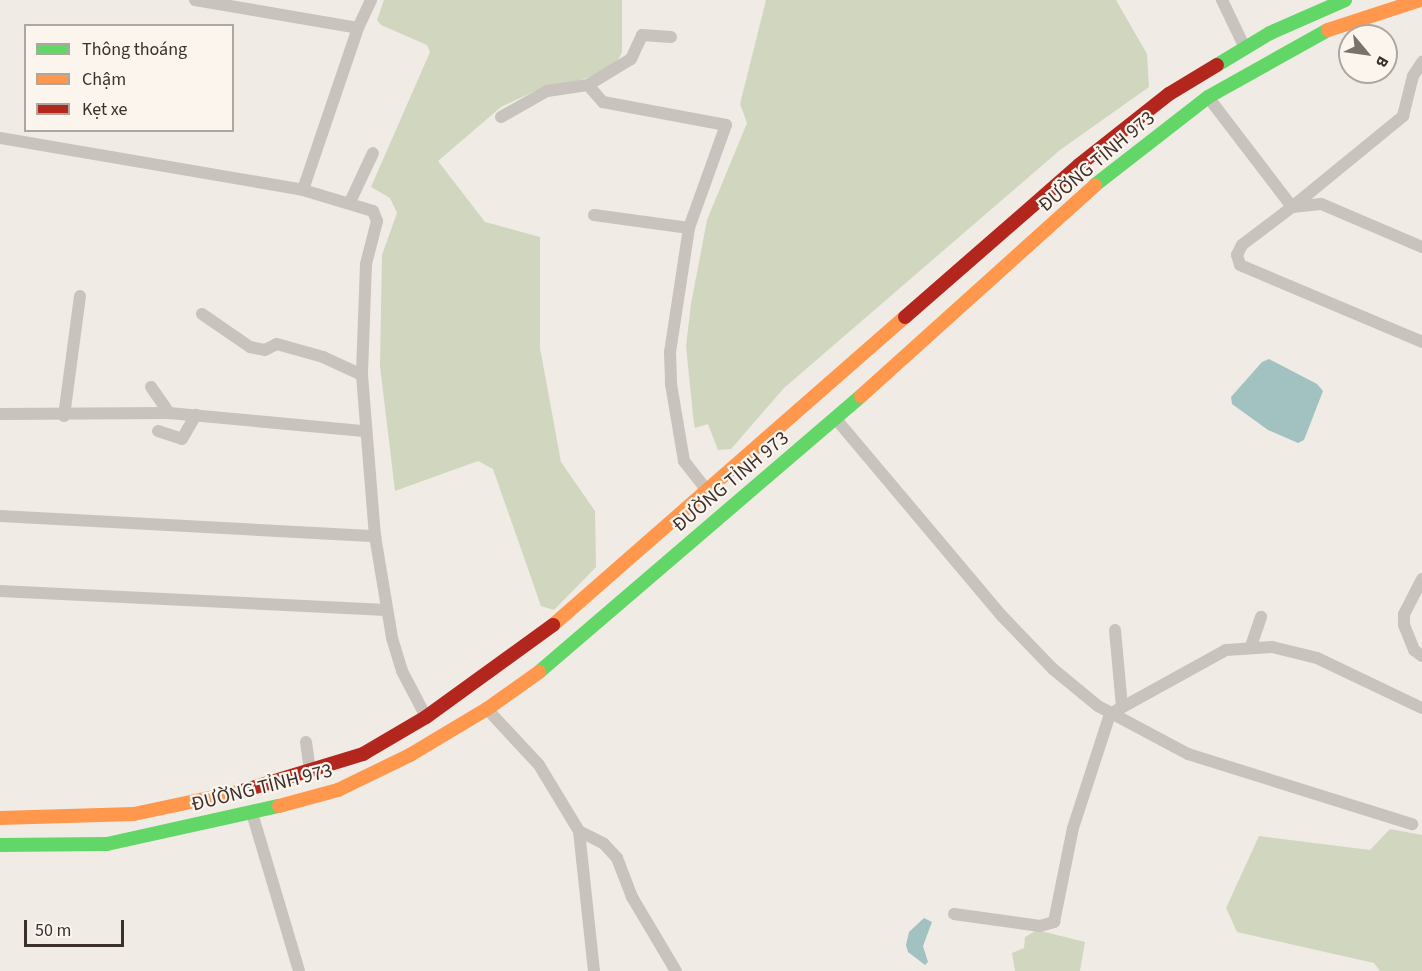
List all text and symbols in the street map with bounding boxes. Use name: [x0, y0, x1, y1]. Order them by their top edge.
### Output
legend: [24, 24, 234, 132]
north arrow: [1338, 24, 1398, 84]
text: Thông thoáng: [82, 37, 187, 62]
text: B: [1370, 52, 1394, 71]
text: Chậm: [82, 67, 126, 92]
text: Kẹt xe: [82, 97, 127, 122]
street label: ĐƯỜNG TỈNH 973: [1034, 106, 1160, 218]
street label: ĐƯỜNG TỈNH 973: [668, 426, 794, 538]
street label: ĐƯỜNG TỈNH 973: [189, 759, 335, 817]
scale bar: [27, 908, 128, 946]
text: 50 m: [35, 918, 71, 943]

